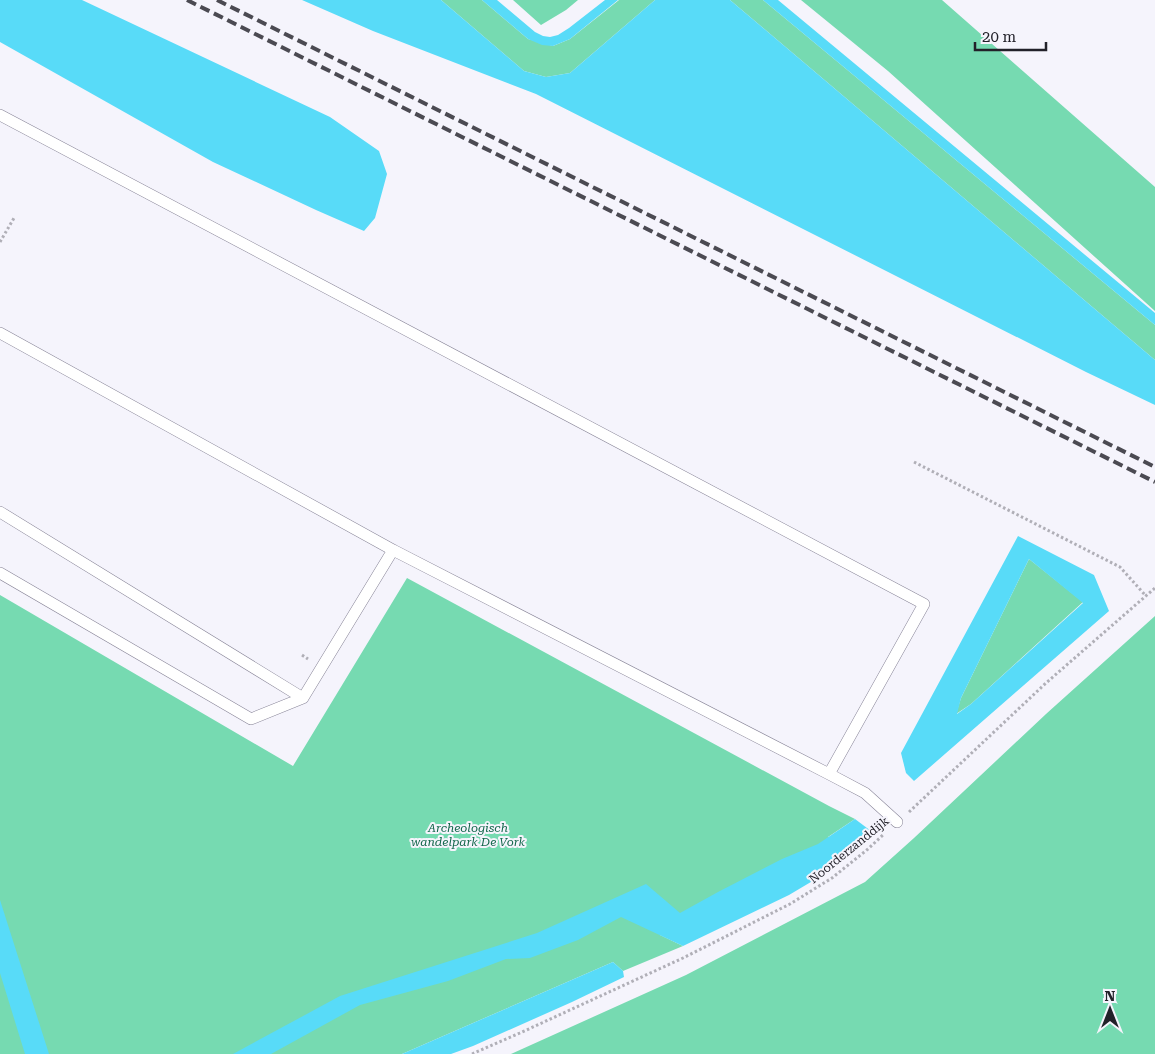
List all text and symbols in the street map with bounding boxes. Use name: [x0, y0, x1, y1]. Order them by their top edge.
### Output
scale bar: [975, 20, 1046, 52]
text: 20 m: [982, 28, 1017, 46]
street label: Noorderzanddijk: [806, 813, 892, 886]
park label: Archeologisch wandelpark De Vork: [411, 821, 525, 849]
north arrow: [1085, 984, 1135, 1034]
text: N: [1105, 988, 1116, 1004]

